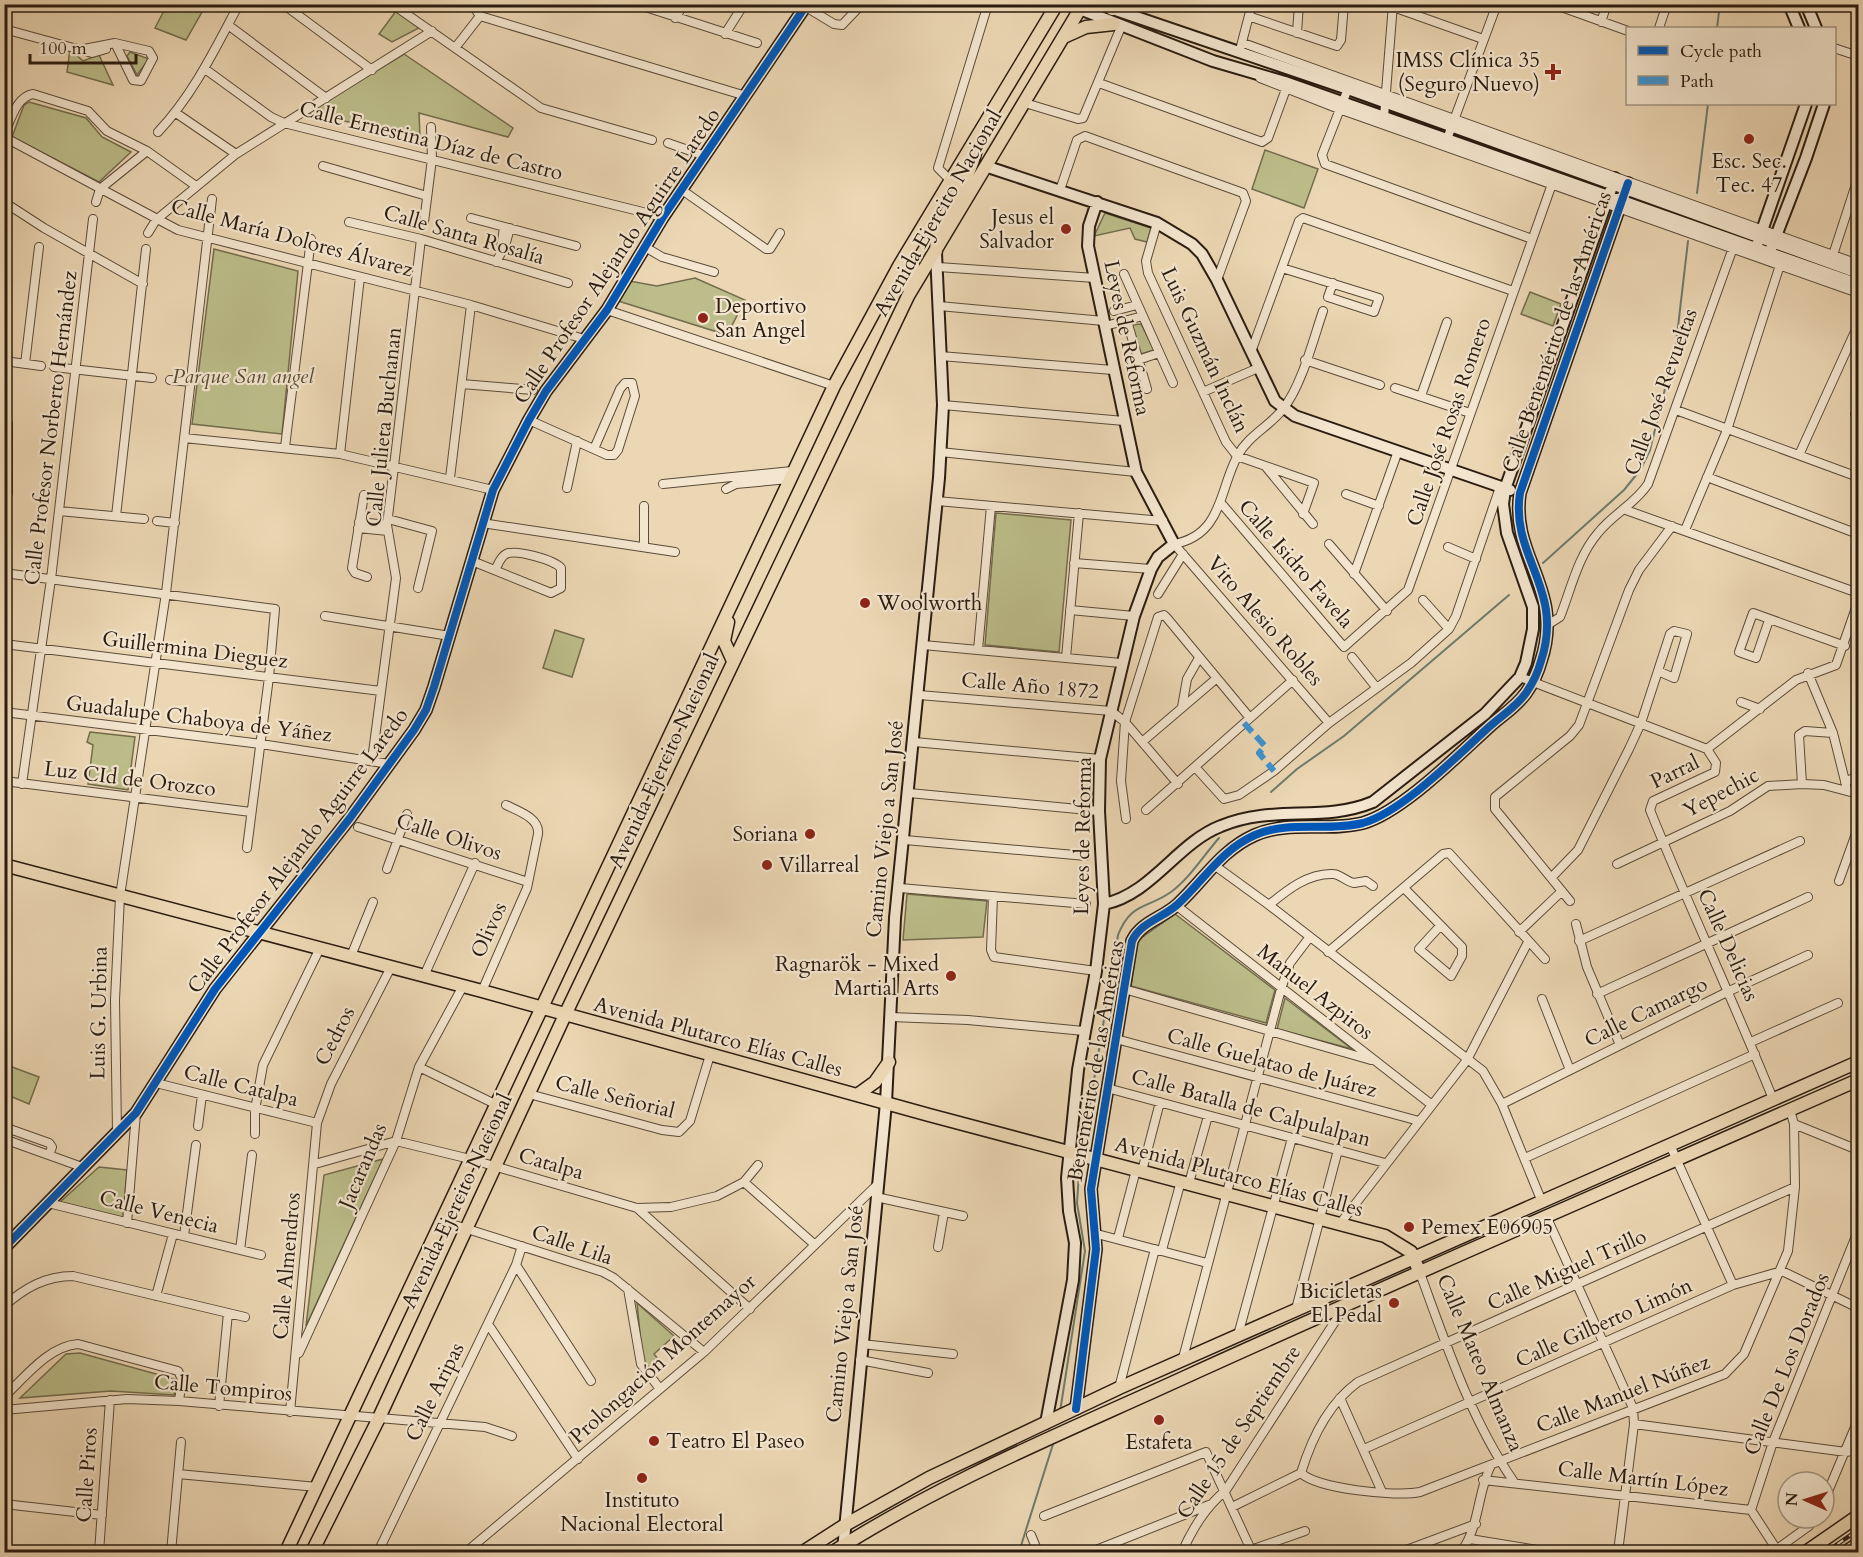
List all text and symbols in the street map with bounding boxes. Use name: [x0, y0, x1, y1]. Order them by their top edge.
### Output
scale bar: [30, 27, 136, 65]
legend: [1626, 27, 1836, 105]
text: 100 m: [39, 36, 87, 61]
text: Cycle path: [1680, 39, 1762, 64]
place label: IMSS Clínica 35 (Seguro Nuevo): [1395, 46, 1540, 99]
marker: IMSS Clínica 35 (Seguro Nuevo): [1544, 63, 1562, 81]
text: Path: [1680, 69, 1714, 94]
street label: Calle Ernestina Díaz de Castro: [296, 94, 566, 188]
street label: Calle Profesor Alejando Aguirre Laredo: [507, 102, 727, 410]
street label: Avenida Ejercito Nacional: [867, 104, 1009, 322]
marker: Esc. Sec. Tec. 47: [1742, 132, 1756, 146]
place label: Esc. Sec. Tec. 47: [1711, 147, 1787, 200]
street label: Calle Benemérito de las Américas: [1495, 187, 1619, 477]
street label: Calle María Dolores Álvarez: [168, 192, 417, 284]
street label: Calle Santa Rosalía: [380, 198, 548, 272]
place label: Jesus el Salvador: [979, 203, 1054, 256]
marker: Jesus el Salvador: [1059, 222, 1073, 236]
street label: Leyes de Reforma: [1096, 258, 1158, 418]
street label: Luis Guzmán Inclán: [1154, 262, 1256, 438]
street label: Calle Profesor Norberto Hernández: [17, 268, 85, 587]
place label: Deportivo San Angel: [715, 292, 806, 345]
street label: Calle José Revueltas: [1617, 305, 1705, 479]
marker: Deportivo San Angel: [696, 311, 710, 325]
street label: Calle José Rosas Romero: [1400, 314, 1498, 530]
street label: Calle Julieta Buchanan: [359, 326, 409, 528]
park label: Parque San angel: [172, 362, 315, 391]
street label: Calle Isidro Favela: [1232, 493, 1360, 635]
street label: Vito Alesio Robles: [1200, 550, 1330, 692]
place label: Woolworth: [876, 589, 983, 618]
marker: Woolworth: [858, 596, 872, 610]
street label: Guillermina Dieguez: [100, 624, 290, 676]
street label: Avenida Ejercito Nacional: [601, 649, 727, 873]
street label: Calle Año 1872: [960, 666, 1100, 706]
street label: Guadalupe Chaboya de Yáñez: [64, 688, 334, 750]
street label: Calle Profesor Alejando Aguirre Laredo: [181, 702, 415, 1000]
street label: Camino Viejo a San José: [859, 719, 911, 939]
street label: Parral: [1646, 748, 1704, 796]
street label: Luz CId de Orozco: [42, 754, 218, 804]
street label: Leyes de Reforma: [1067, 757, 1099, 915]
street label: Yepechic: [1678, 761, 1764, 825]
street label: Calle Olivos: [393, 806, 505, 868]
place label: Soriana: [732, 820, 798, 849]
marker: Soriana: [803, 827, 817, 841]
place label: Villarreal: [779, 851, 859, 880]
marker: Villarreal: [760, 858, 774, 872]
street label: Calle Delicias: [1690, 884, 1766, 1006]
street label: Olivos: [464, 897, 514, 963]
street label: Manuel Azpiros: [1251, 937, 1379, 1047]
street label: Benemérito de las Américas: [1060, 938, 1132, 1184]
street label: Luis G. Urbina: [83, 946, 115, 1080]
place label: Ragnarök - Mixed Martial Arts: [775, 950, 939, 1003]
marker: Ragnarök - Mixed Martial Arts: [944, 969, 958, 983]
street label: Calle Camargo: [1580, 970, 1712, 1054]
street label: Avenida Plutarco Elías Calles: [590, 990, 846, 1084]
street label: Cedros: [308, 1001, 362, 1071]
street label: Calle Guelatao de Juárez: [1164, 1021, 1381, 1105]
street label: Calle Catalpa: [181, 1058, 301, 1114]
street label: Calle Batalla de Calpulalpan: [1128, 1062, 1374, 1154]
street label: Calle Señorial: [552, 1068, 678, 1126]
street label: Avenida Ejercito Nacional: [394, 1089, 520, 1313]
street label: Jacarandas: [331, 1119, 394, 1216]
street label: Avenida Plutarco Elías Calles: [1111, 1130, 1367, 1224]
street label: Catalpa: [515, 1141, 587, 1187]
street label: Calle Venecia: [96, 1183, 222, 1241]
street label: Calle Almendros: [266, 1191, 308, 1341]
street label: Camino Viejo a San José: [819, 1204, 871, 1424]
place label: Pemex E06905: [1421, 1213, 1553, 1242]
street label: Calle Lila: [528, 1218, 616, 1272]
marker: Pemex E06905: [1402, 1220, 1416, 1234]
street label: Calle Miguel Trillo: [1483, 1222, 1651, 1318]
street label: Prolongación Montemayor: [564, 1267, 763, 1451]
street label: Calle De Los Dorados: [1737, 1268, 1837, 1460]
street label: Calle Mateo Almanza: [1429, 1270, 1531, 1456]
street label: Calle Gilberto Limón: [1511, 1271, 1697, 1375]
place label: Bicicletas El Pedal: [1299, 1277, 1382, 1330]
marker: Bicicletas El Pedal: [1387, 1296, 1401, 1310]
street label: Calle Aripas: [399, 1338, 471, 1446]
street label: Calle 15 de Septiembre: [1170, 1339, 1308, 1525]
street label: Calle Manuel Núñez: [1532, 1347, 1715, 1441]
street label: Calle Tompiros: [153, 1368, 293, 1408]
marker: Estafeta: [1152, 1413, 1166, 1427]
street label: Calle Piros: [69, 1426, 105, 1524]
place label: Teatro El Paseo: [666, 1427, 805, 1456]
place label: Estafeta: [1125, 1428, 1193, 1457]
marker: Teatro El Paseo: [647, 1434, 661, 1448]
street label: Calle Martín López: [1556, 1454, 1731, 1504]
north arrow: [1776, 1470, 1836, 1530]
marker: Instituto Nacional Electoral: [635, 1471, 649, 1485]
place label: Instituto Nacional Electoral: [560, 1486, 724, 1539]
text: N: [1781, 1492, 1803, 1507]

